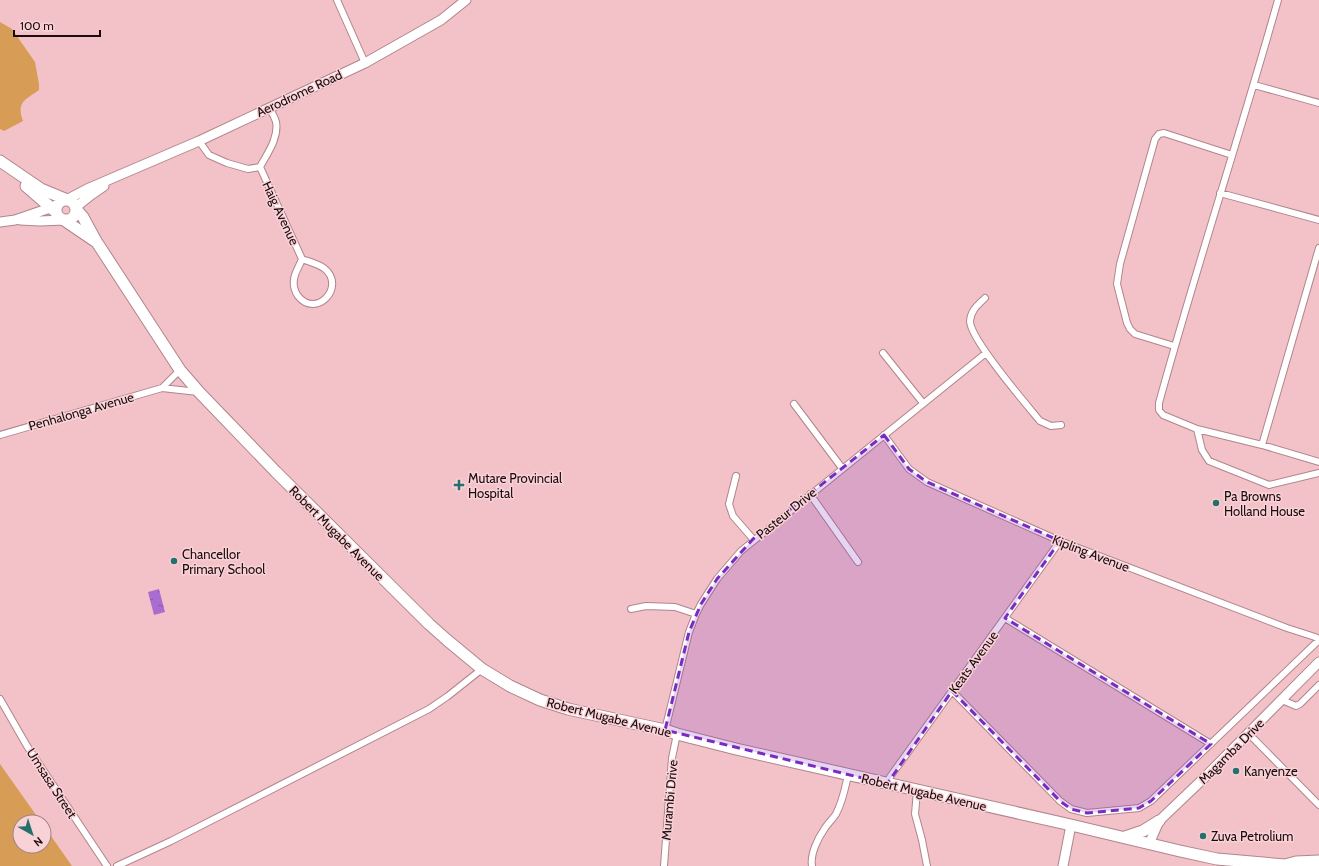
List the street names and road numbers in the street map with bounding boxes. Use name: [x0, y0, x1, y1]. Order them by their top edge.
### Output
street label: Aerodrome Road: [253, 66, 345, 120]
street label: Haig Avenue: [259, 179, 303, 248]
street label: Penhalonga Avenue: [27, 388, 136, 434]
street label: Robert Mugabe Avenue: [286, 482, 388, 584]
street label: Pasteur Drive: [753, 484, 820, 542]
street label: Kipling Avenue: [1050, 531, 1132, 575]
street label: Keats Avenue: [945, 627, 1001, 696]
street label: Robert Mugabe Avenue: [545, 694, 673, 740]
street label: Magamba Drive: [1195, 715, 1267, 787]
street label: Umsasa Street: [23, 745, 81, 821]
street label: Murambi Drive: [658, 759, 681, 841]
street label: Robert Mugabe Avenue: [860, 770, 988, 814]

